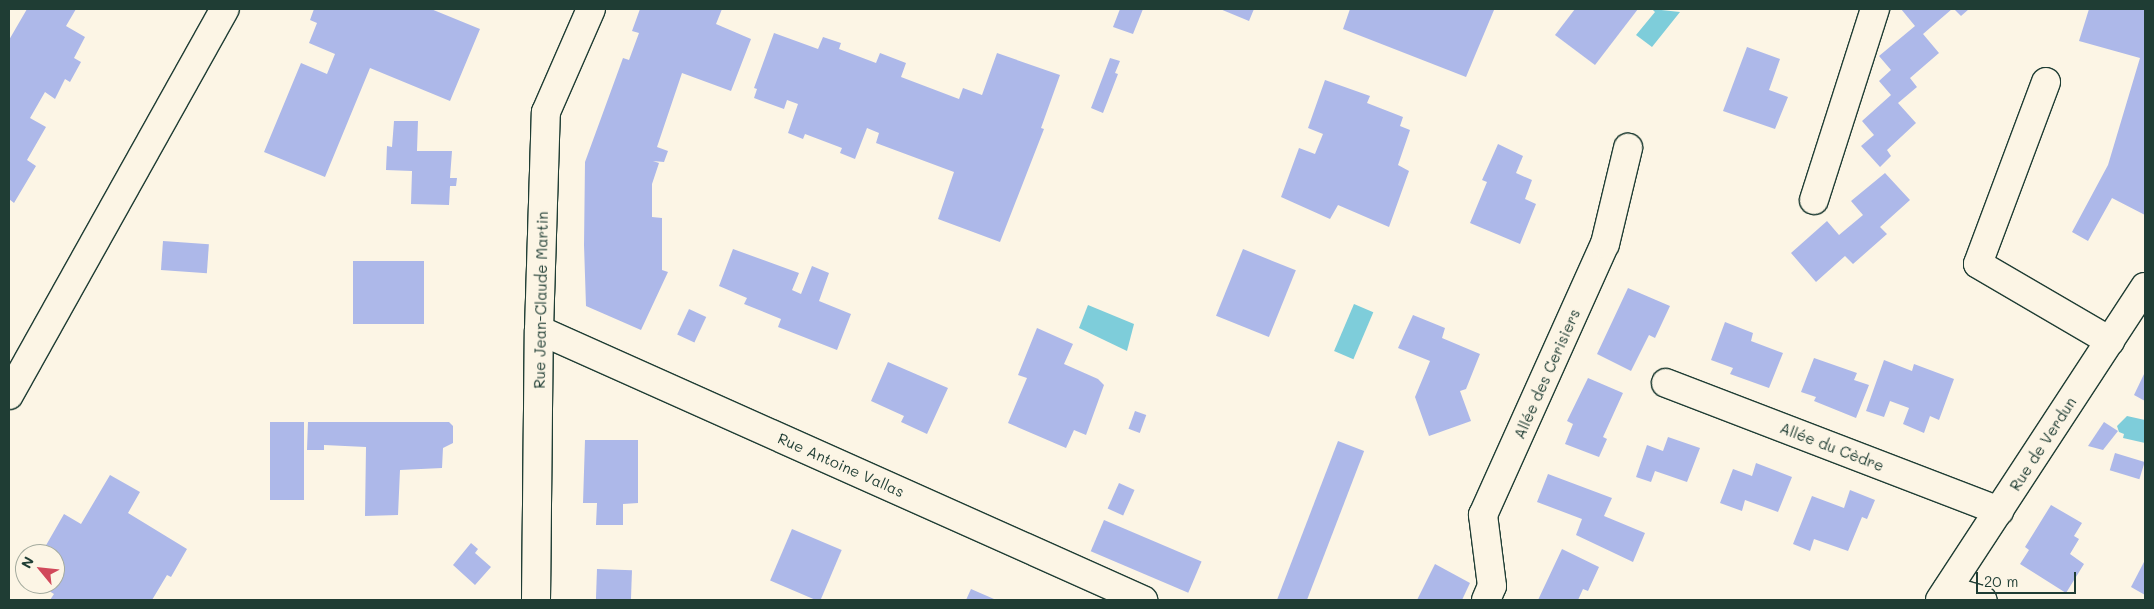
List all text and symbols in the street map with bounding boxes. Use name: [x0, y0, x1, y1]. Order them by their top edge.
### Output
street label: Rue Jean-Claude Martin: [530, 211, 552, 389]
street label: Allée des Cerisiers: [1510, 306, 1584, 442]
street label: Rue de Verdun: [2006, 394, 2080, 494]
street label: Allée du Cèdre: [1777, 419, 1887, 475]
street label: Rue Antoine Vallas: [775, 429, 907, 501]
north arrow: [15, 544, 65, 594]
text: N: [16, 553, 38, 571]
scale bar: [1979, 562, 2079, 594]
text: 20 m: [1984, 571, 2018, 591]

